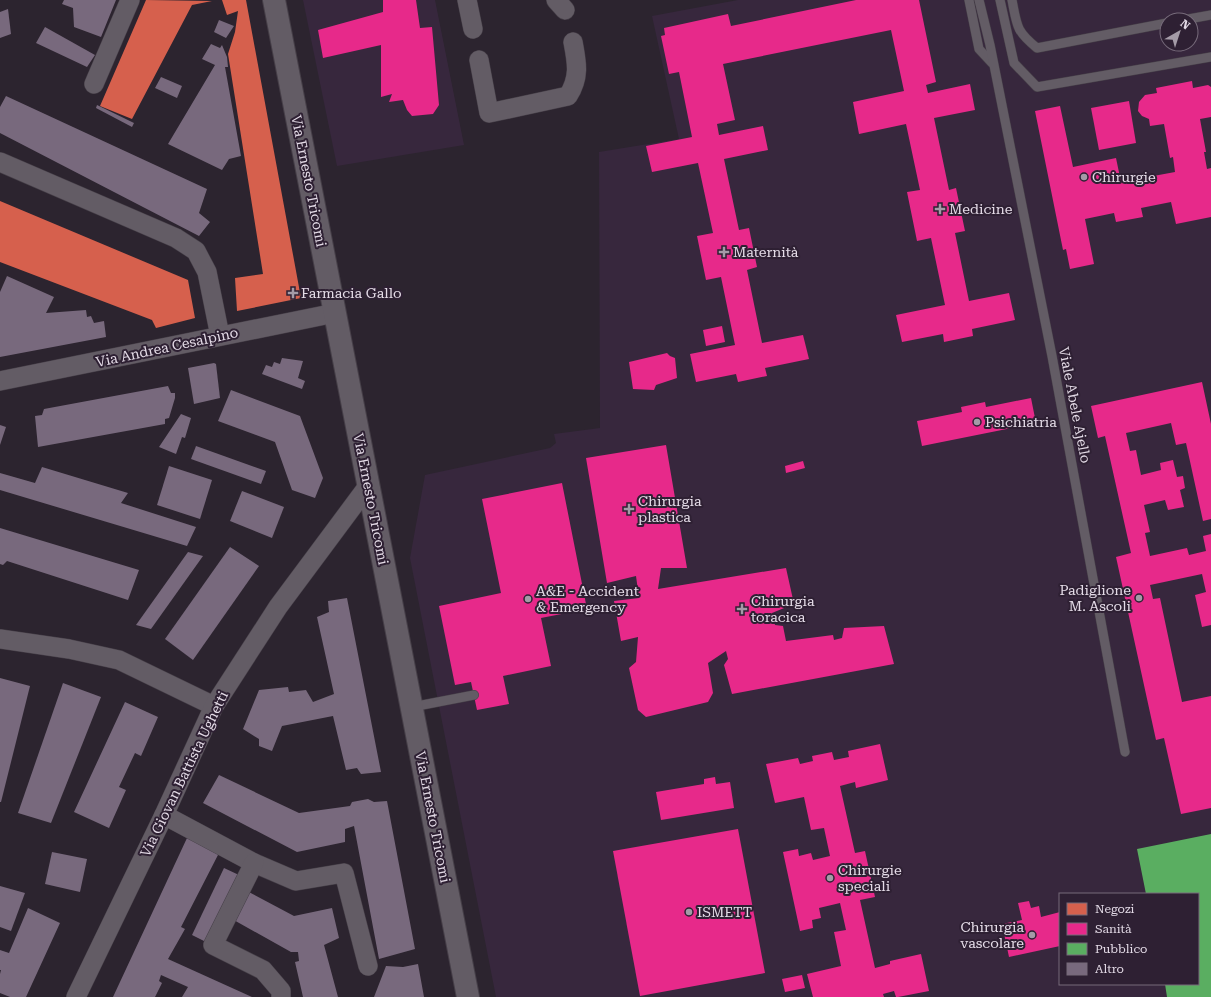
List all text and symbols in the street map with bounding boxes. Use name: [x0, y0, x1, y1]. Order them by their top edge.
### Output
north arrow: [1159, 12, 1199, 52]
text: N: [1178, 17, 1193, 33]
street label: Via Ernesto Tricomi: [288, 114, 330, 249]
place label: Chirurgie: [1092, 169, 1156, 185]
marker: Chirurgie: [1079, 172, 1089, 182]
place label: Medicine: [949, 201, 1013, 217]
marker: Medicine: [934, 203, 946, 215]
place label: Maternità: [733, 244, 799, 260]
marker: Maternità: [718, 246, 730, 258]
place label: Farmacia Gallo: [301, 285, 402, 301]
marker: Farmacia Gallo: [288, 288, 298, 298]
street label: Via Andrea Cesalpino: [94, 324, 240, 370]
street label: Viale Abele Ajello: [1056, 345, 1094, 465]
place label: Psichiatria: [985, 414, 1057, 430]
marker: Psichiatria: [972, 417, 982, 427]
street label: Via Ernesto Tricomi: [350, 432, 392, 567]
place label: Chirurgia plastica: [638, 493, 702, 525]
marker: Chirurgia plastica: [623, 503, 635, 515]
place label: Padiglione M. Ascoli: [1059, 582, 1132, 614]
place label: A&E - Accident & Emergency: [536, 583, 639, 615]
place label: Chirurgia toracica: [751, 593, 815, 625]
marker: Padiglione M. Ascoli: [1134, 593, 1144, 603]
marker: A&E - Accident & Emergency: [523, 594, 533, 604]
marker: Chirurgia toracica: [736, 603, 748, 615]
street label: Via Giovan Battista Ughetti: [137, 688, 231, 859]
street label: Via Ernesto Tricomi: [412, 750, 454, 885]
place label: Chirurgie speciali: [838, 862, 902, 894]
marker: Chirurgie speciali: [825, 873, 835, 883]
legend: [1059, 893, 1199, 985]
text: Negozi: [1095, 902, 1135, 916]
place label: ISMETT: [697, 904, 752, 920]
marker: ISMETT: [684, 907, 694, 917]
place label: Chirurgia vascolare: [960, 919, 1024, 951]
text: Sanità: [1095, 922, 1132, 936]
marker: Chirurgia vascolare: [1027, 930, 1037, 940]
text: Pubblico: [1095, 942, 1147, 956]
text: Altro: [1095, 962, 1124, 976]

